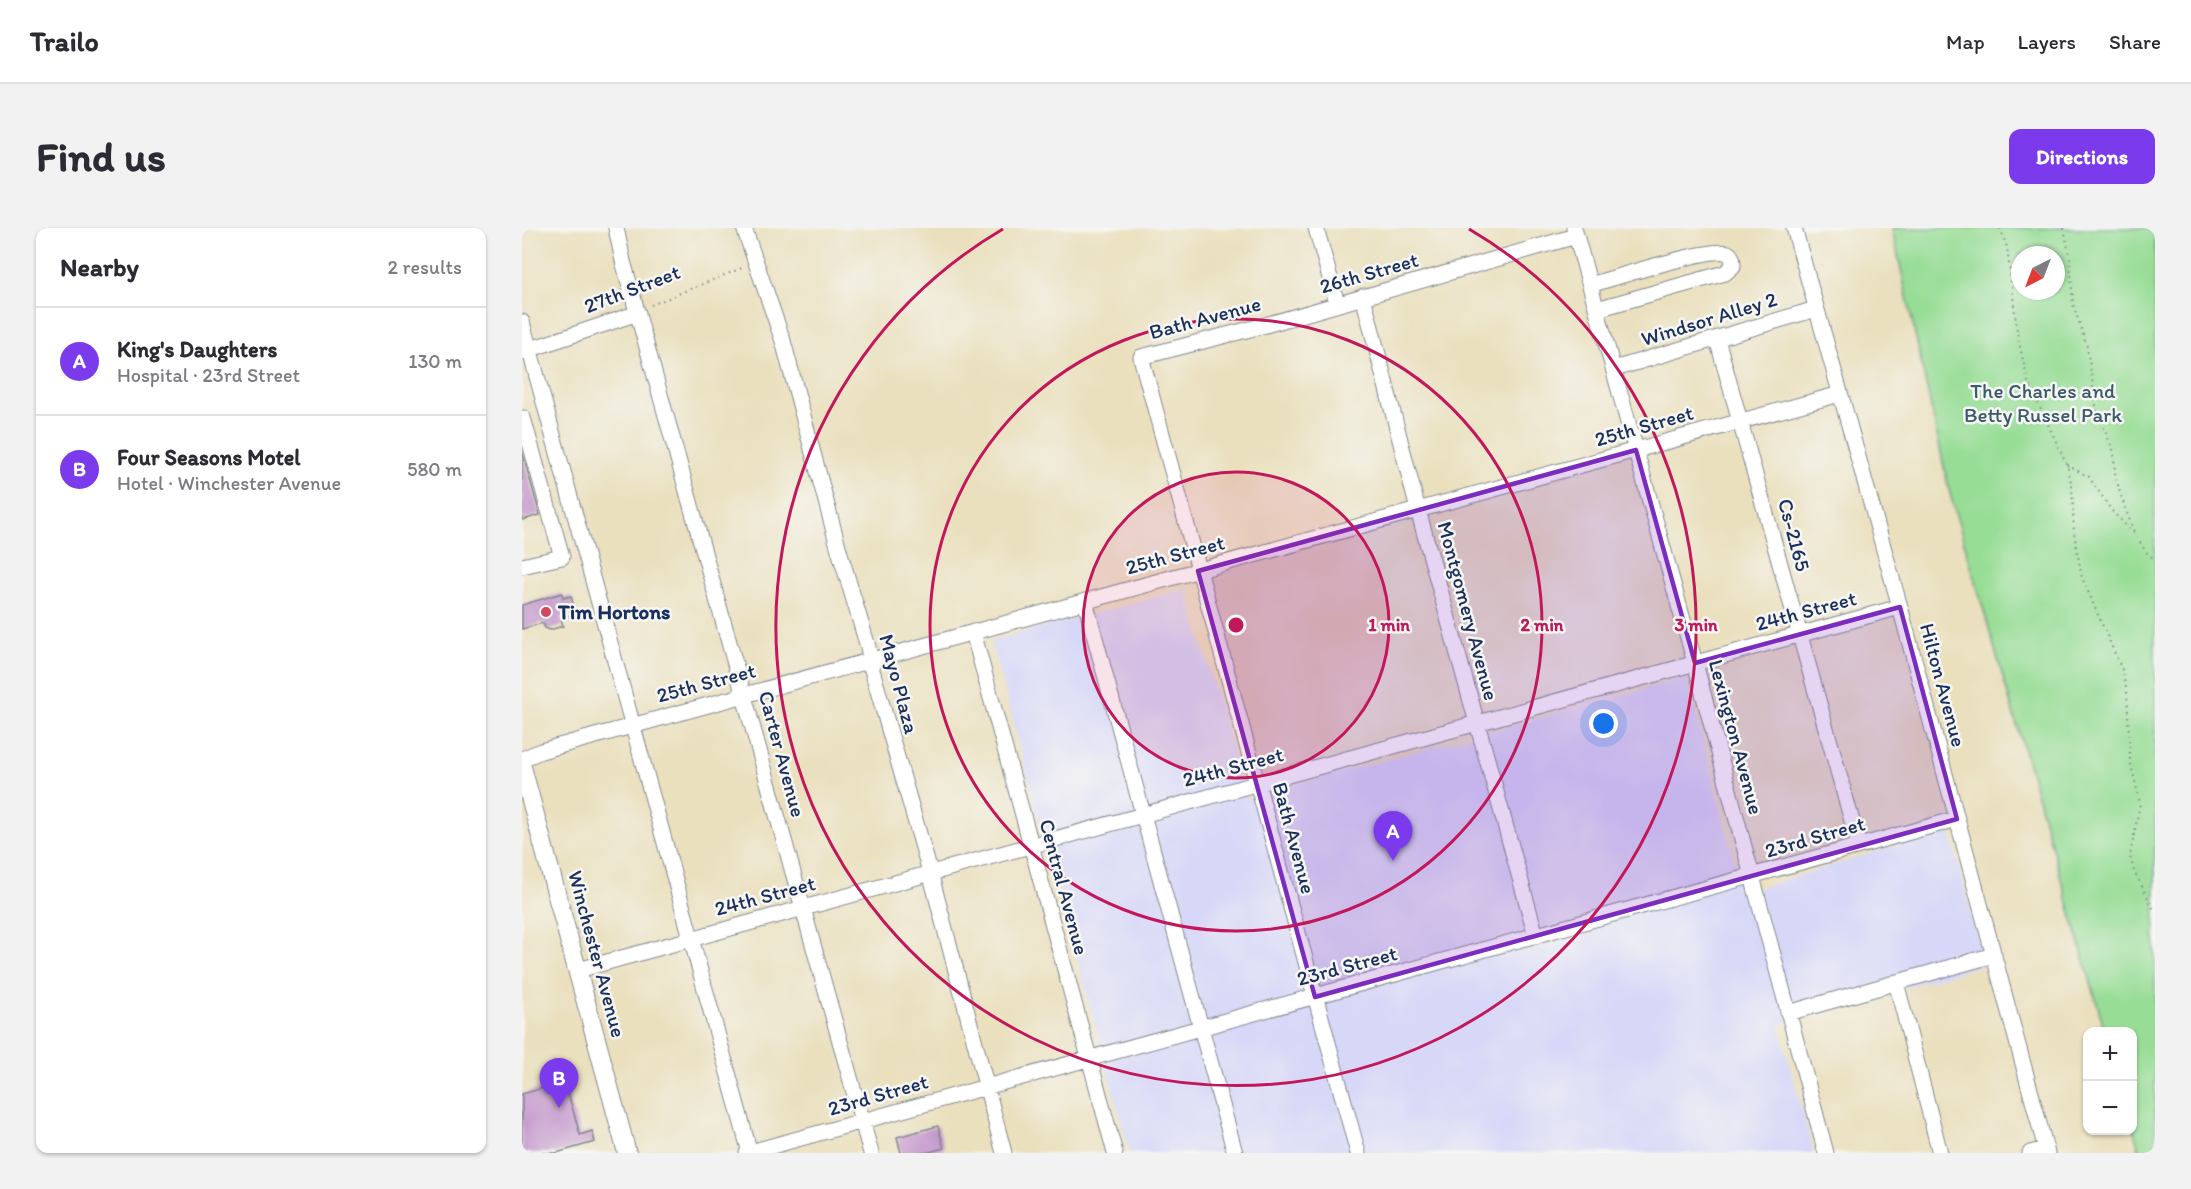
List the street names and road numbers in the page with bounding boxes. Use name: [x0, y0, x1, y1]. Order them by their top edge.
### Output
street label: 26th Street: [1317, 246, 1421, 299]
street label: 27th Street: [580, 259, 683, 318]
street label: Windsor Alley 2: [1638, 286, 1780, 351]
street label: Bath Avenue: [1146, 291, 1263, 344]
street label: 25th Street: [1592, 400, 1696, 451]
street label: Cs-2165: [1773, 496, 1816, 574]
street label: Montgomery Avenue: [1433, 519, 1504, 703]
street label: 25th Street: [1123, 529, 1227, 580]
street label: 24th Street: [1753, 585, 1859, 636]
street label: Hilton Avenue: [1915, 620, 1972, 749]
street label: Mayo Plaza: [874, 631, 925, 736]
street label: 25th Street: [654, 657, 758, 708]
street label: Lexington Avenue: [1704, 657, 1769, 817]
street label: Carter Avenue: [754, 688, 811, 820]
street label: 24th Street: [1180, 741, 1286, 792]
street label: Bath Avenue: [1268, 779, 1321, 896]
street label: 23rd Street: [1762, 810, 1868, 863]
street label: Central Avenue: [1034, 816, 1095, 957]
street label: Winchester Avenue: [563, 868, 632, 1040]
street label: 24th Street: [712, 870, 818, 921]
street label: 23rd Street: [1294, 940, 1400, 991]
street label: 23rd Street: [825, 1068, 931, 1121]

